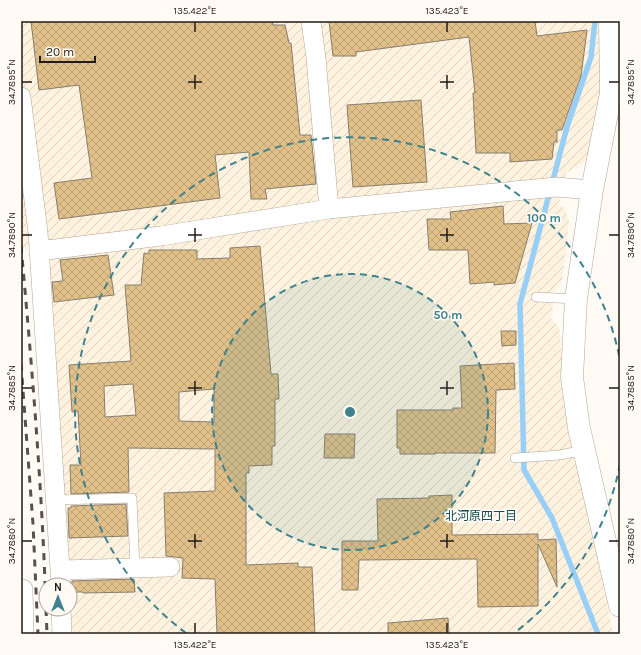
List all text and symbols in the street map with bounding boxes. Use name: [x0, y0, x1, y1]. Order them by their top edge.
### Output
text: 135.422°E: [174, 5, 216, 17]
text: 135.423°E: [426, 5, 468, 17]
scale bar: [40, 38, 95, 64]
text: 20 m: [46, 45, 74, 59]
text: 34.7895°N: [6, 59, 18, 105]
text: 34.7895°N: [625, 59, 637, 105]
text: 100 m: [527, 211, 561, 225]
text: 34.7890°N: [6, 212, 18, 258]
text: 34.7890°N: [625, 212, 637, 258]
text: 50 m: [434, 308, 463, 322]
text: 34.7885°N: [6, 365, 18, 411]
text: 34.7885°N: [625, 365, 637, 411]
centre of rings: [343, 405, 357, 419]
district label: 北河原四丁目: [445, 509, 517, 523]
text: 34.7880°N: [6, 518, 18, 564]
text: 34.7880°N: [625, 518, 637, 564]
north arrow: [38, 577, 78, 617]
text: N: [54, 581, 62, 594]
text: 135.422°E: [174, 639, 216, 651]
text: 135.423°E: [426, 639, 468, 651]

